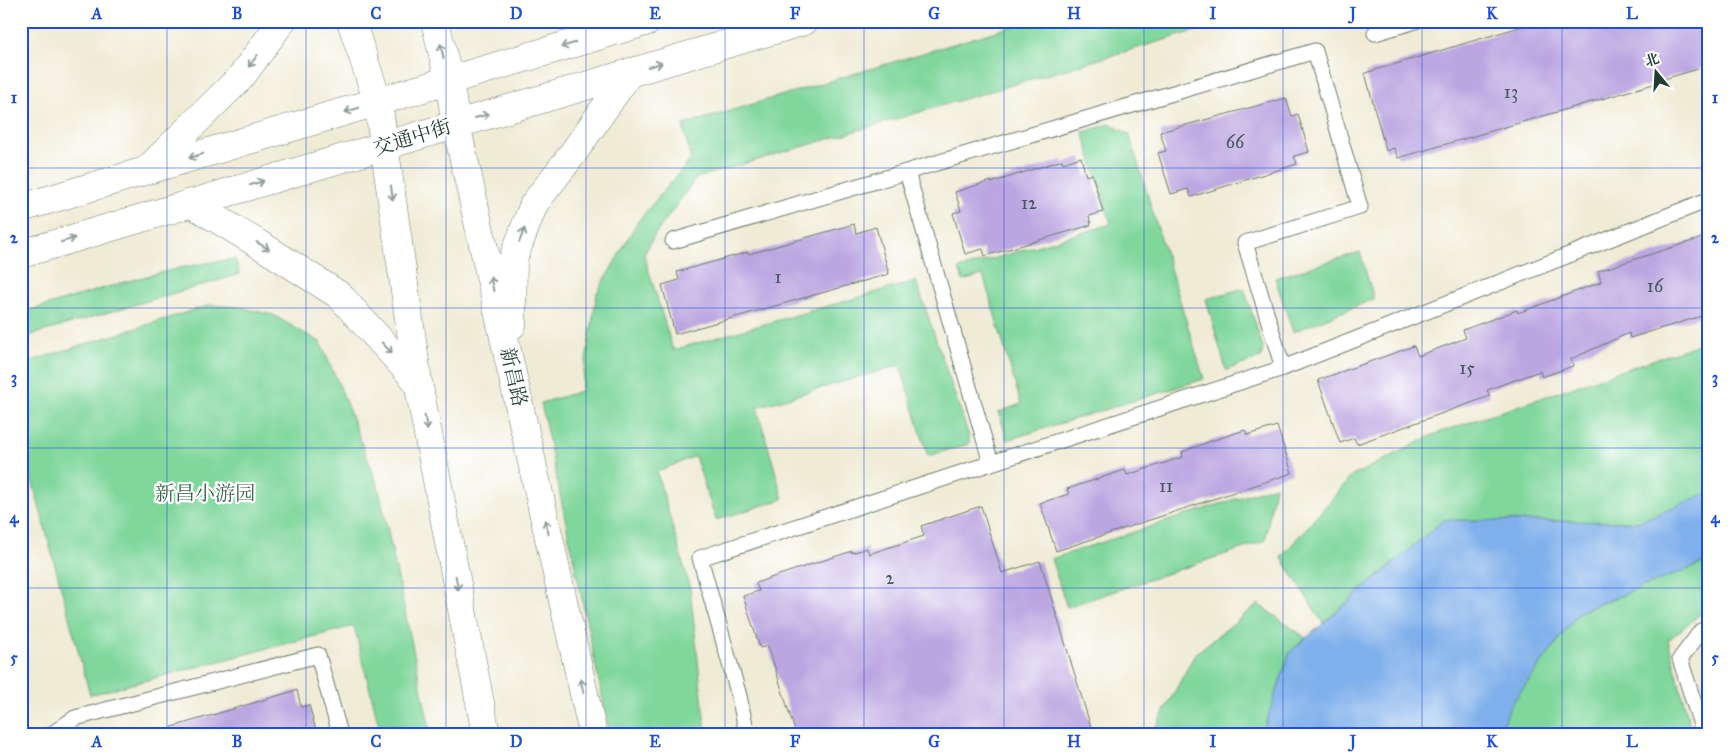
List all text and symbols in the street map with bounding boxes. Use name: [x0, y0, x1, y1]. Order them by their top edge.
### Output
text: A: [91, 4, 103, 23]
text: B: [232, 4, 242, 23]
text: C: [371, 4, 382, 23]
text: D: [510, 4, 523, 23]
text: E: [649, 4, 661, 23]
text: F: [790, 4, 801, 23]
text: G: [928, 4, 940, 23]
text: H: [1067, 4, 1081, 23]
text: I: [1210, 4, 1217, 23]
text: J: [1348, 4, 1357, 24]
text: K: [1486, 4, 1498, 23]
text: L: [1626, 4, 1638, 23]
one-way arrow: [560, 41, 576, 51]
one-way arrow: [437, 44, 446, 60]
north arrow: [1632, 48, 1682, 98]
text: 北: [1643, 50, 1661, 70]
one-way arrow: [248, 53, 259, 67]
one-way arrow: [647, 60, 663, 70]
house number: 13: [1504, 81, 1518, 103]
text: 1: [11, 88, 18, 107]
text: 1: [1712, 88, 1719, 107]
one-way arrow: [344, 105, 360, 115]
one-way arrow: [474, 110, 490, 120]
street label: 交通中街: [370, 114, 454, 160]
house number: 66: [1226, 131, 1245, 153]
one-way arrow: [188, 152, 204, 162]
one-way arrow: [249, 178, 265, 188]
one-way arrow: [387, 185, 397, 201]
house number: 12: [1021, 192, 1037, 214]
one-way arrow: [518, 227, 527, 243]
text: 2: [10, 228, 19, 247]
text: 2: [1711, 228, 1720, 247]
one-way arrow: [60, 235, 76, 245]
one-way arrow: [255, 242, 269, 252]
house number: 1: [774, 266, 782, 288]
house number: 16: [1647, 275, 1664, 297]
one-way arrow: [487, 276, 496, 292]
one-way arrow: [381, 342, 393, 355]
street label: 新昌路: [496, 345, 532, 409]
house number: 15: [1459, 357, 1475, 379]
text: 3: [11, 368, 17, 388]
text: 3: [1712, 368, 1718, 388]
one-way arrow: [422, 415, 431, 431]
house number: 11: [1159, 475, 1173, 497]
park label: 新昌小游园: [155, 481, 255, 505]
text: 4: [10, 508, 20, 528]
text: 4: [1711, 508, 1721, 528]
one-way arrow: [542, 520, 551, 536]
house number: 2: [886, 567, 895, 589]
one-way arrow: [452, 574, 462, 590]
text: 5: [10, 648, 18, 667]
text: 5: [1711, 648, 1719, 667]
one-way arrow: [577, 679, 586, 695]
text: A: [91, 732, 103, 751]
text: B: [232, 732, 242, 751]
text: C: [371, 732, 382, 751]
text: D: [510, 732, 523, 751]
text: E: [649, 732, 661, 751]
text: F: [790, 732, 801, 751]
text: G: [928, 732, 940, 751]
text: H: [1067, 732, 1081, 751]
text: I: [1210, 732, 1217, 751]
text: J: [1348, 732, 1357, 752]
text: K: [1486, 732, 1498, 751]
text: L: [1626, 732, 1638, 751]

